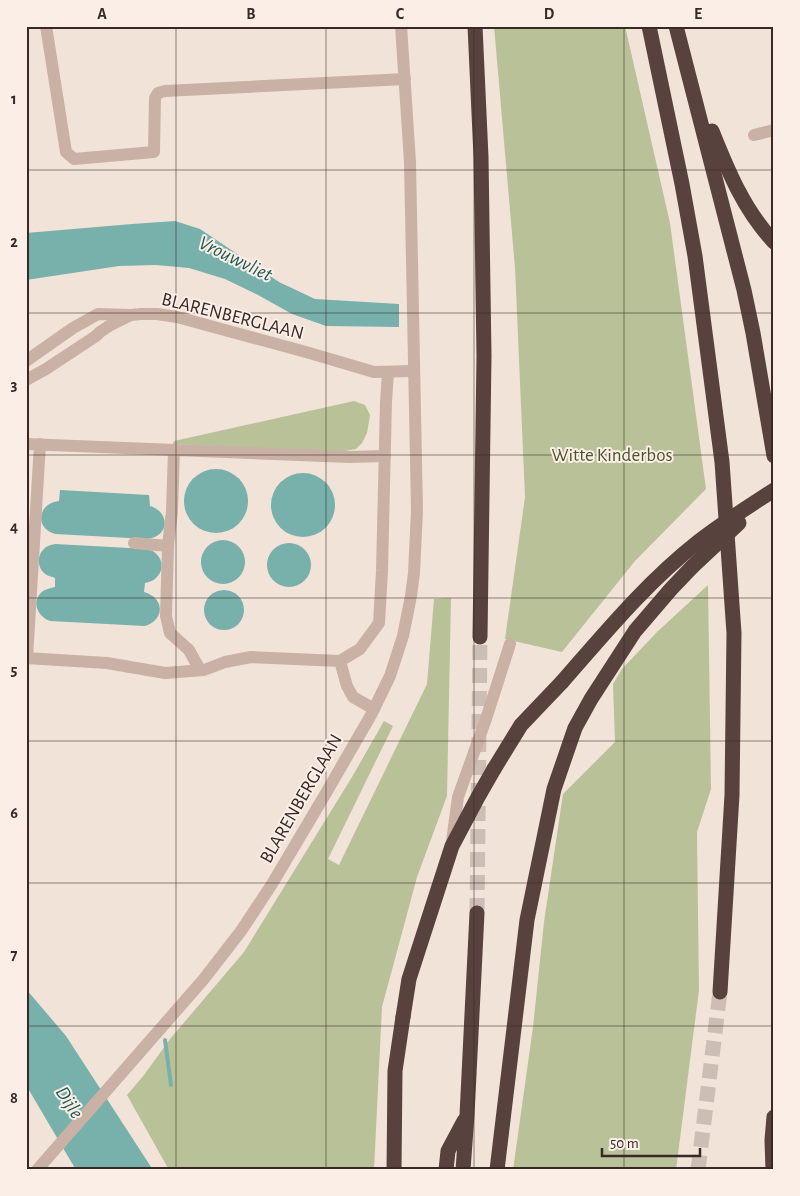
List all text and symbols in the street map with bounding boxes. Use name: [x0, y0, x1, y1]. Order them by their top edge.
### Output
text: A: [97, 6, 107, 22]
text: B: [246, 6, 256, 22]
text: C: [396, 6, 405, 22]
text: D: [544, 6, 555, 22]
text: E: [694, 6, 702, 22]
text: 1: [11, 91, 17, 107]
water label: Vrouwvliet: [196, 233, 276, 285]
text: 2: [10, 234, 18, 250]
street label: BLARENBERGLAAN: [160, 290, 306, 343]
text: 3: [11, 377, 18, 393]
park label: Witte Kinderbos: [552, 446, 673, 465]
text: 4: [10, 519, 18, 535]
text: 5: [11, 662, 18, 678]
street label: BLARENBERGLAAN: [257, 731, 346, 867]
text: 6: [10, 805, 18, 821]
text: 7: [11, 947, 18, 963]
water label: Dijle: [52, 1083, 87, 1123]
text: 8: [10, 1090, 18, 1106]
scale bar: [602, 1126, 700, 1158]
text: 50 m: [610, 1136, 639, 1151]

